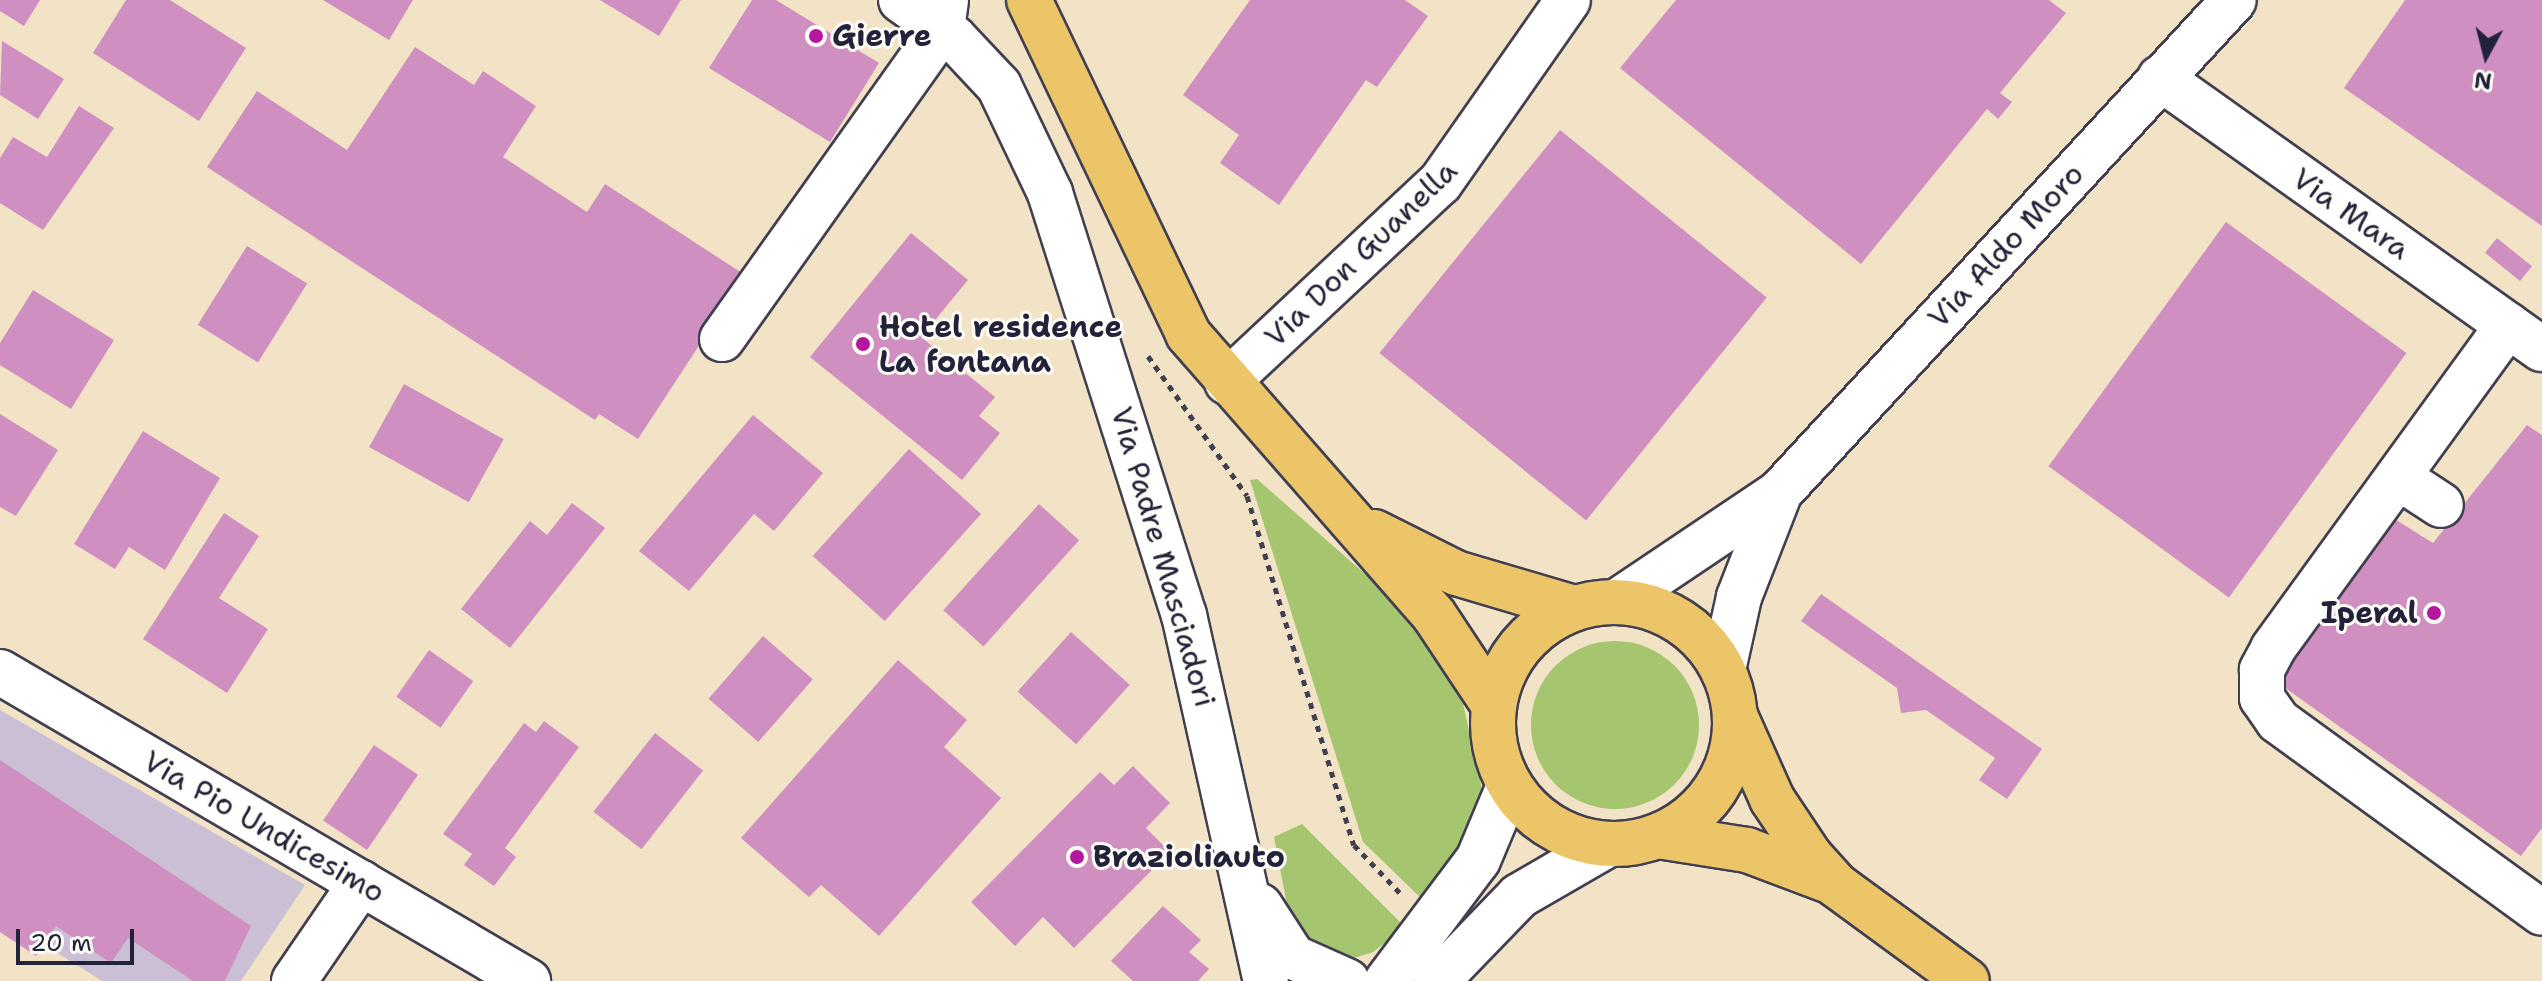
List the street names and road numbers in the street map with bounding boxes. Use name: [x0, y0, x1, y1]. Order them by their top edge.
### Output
street label: Via Don Guanella: [1257, 153, 1465, 355]
street label: Via Aldo Moro: [1921, 156, 2091, 336]
street label: Via Mara: [2285, 161, 2417, 267]
street label: Via Padre Masciadori: [1103, 403, 1223, 711]
street label: Via Pio Undicesimo: [137, 743, 391, 911]

